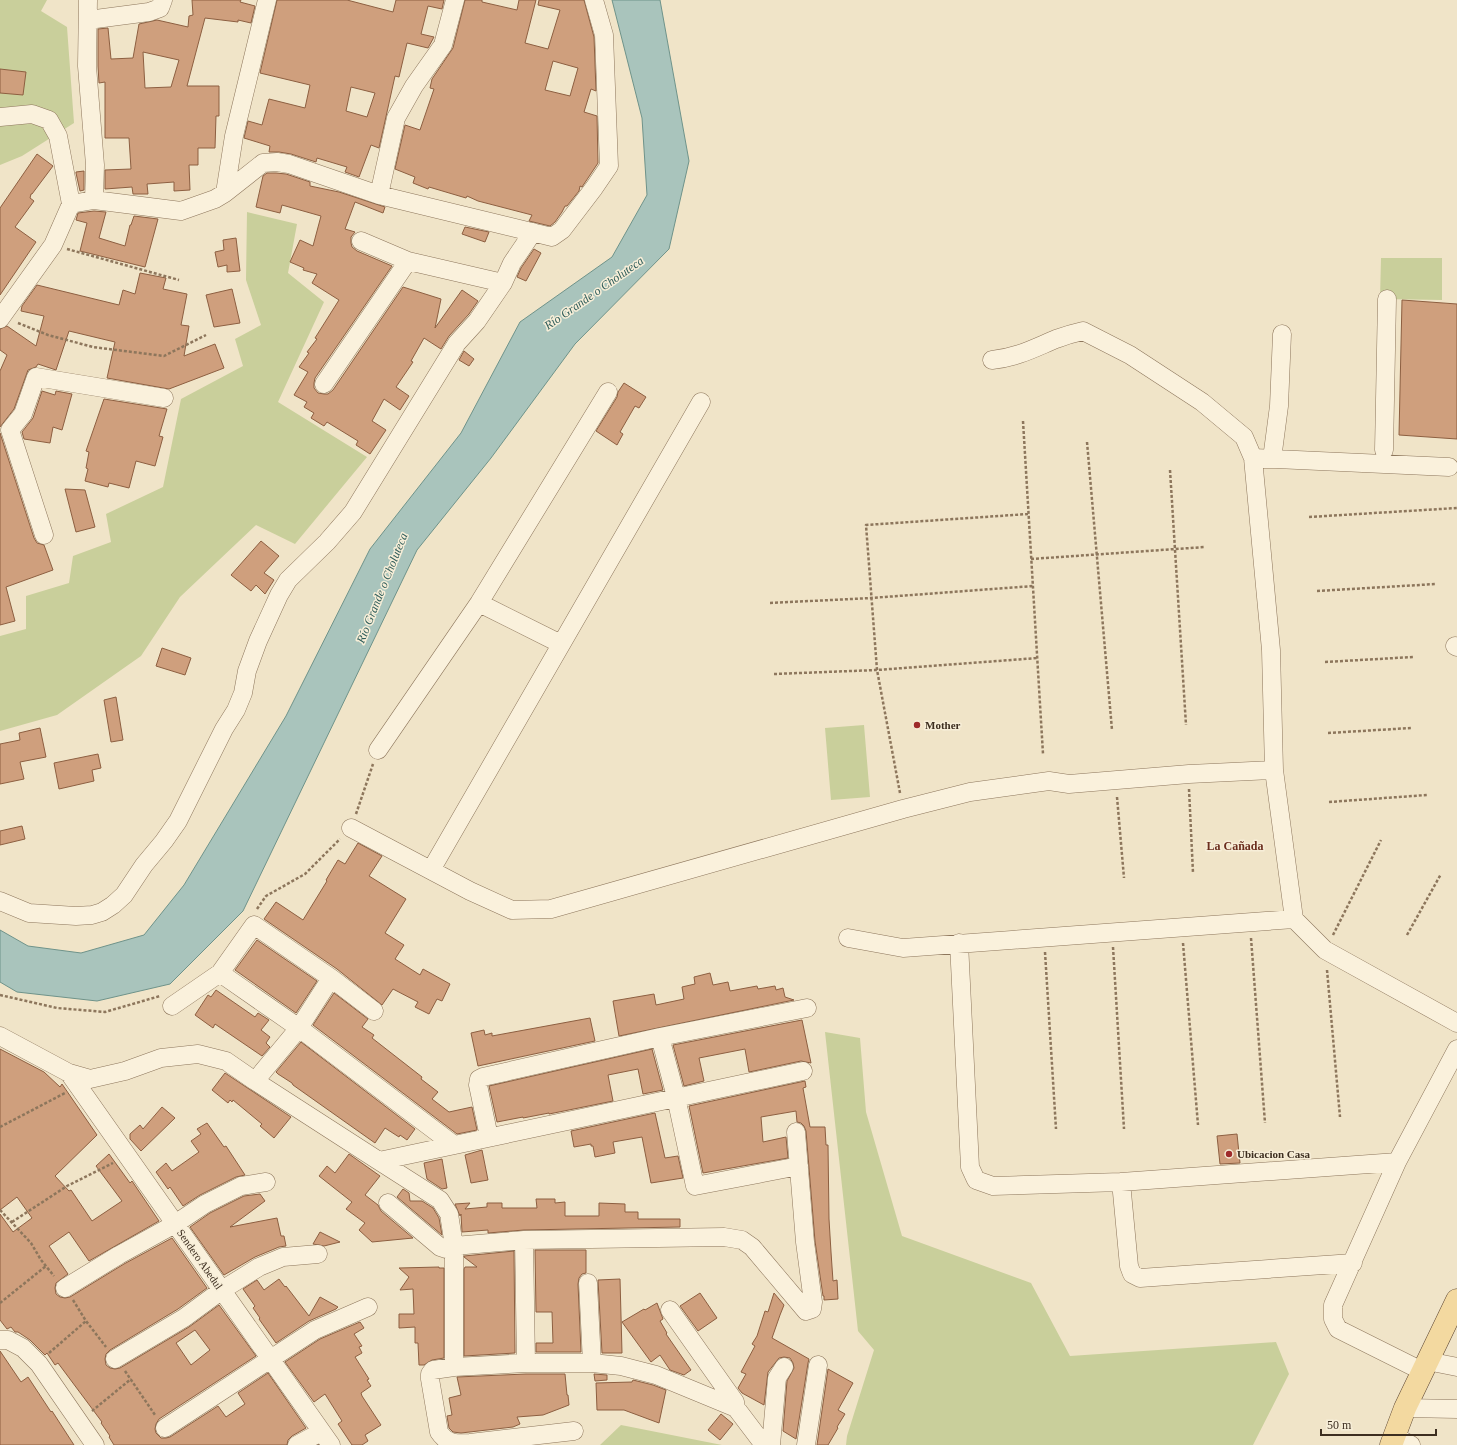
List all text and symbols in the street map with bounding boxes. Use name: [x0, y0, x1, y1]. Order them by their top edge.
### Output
water label: Río Grande o Choluteca: [541, 254, 646, 333]
water label: Río Grande o Choluteca: [353, 531, 411, 646]
place label: Mother: [925, 719, 961, 731]
marker: Mother: [912, 720, 922, 730]
district label: La Cañada: [1206, 839, 1264, 853]
place label: Ubicacion Casa: [1237, 1148, 1311, 1160]
marker: Ubicacion Casa: [1224, 1149, 1234, 1159]
street label: Sendero Abedul: [175, 1227, 225, 1291]
scale bar: [1321, 1411, 1436, 1437]
text: 50 m: [1327, 1418, 1352, 1432]

